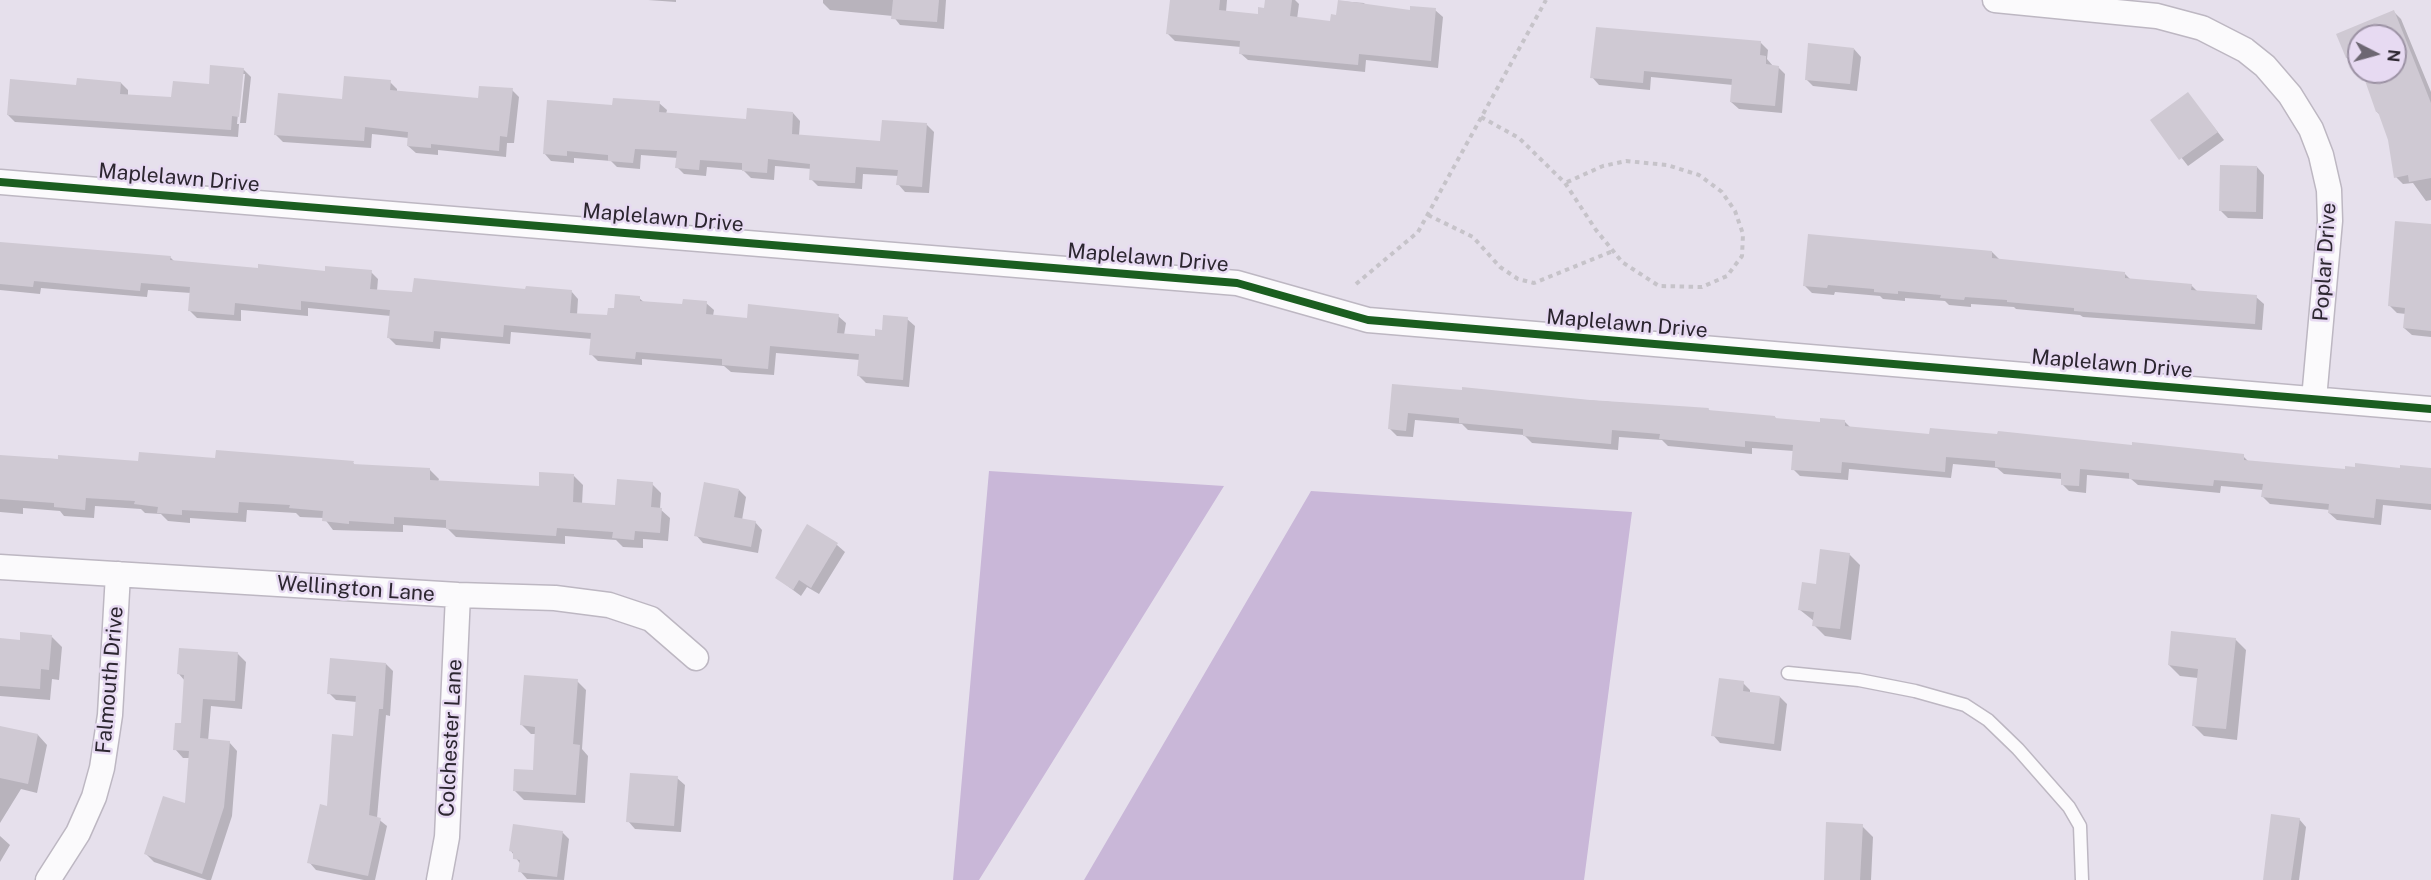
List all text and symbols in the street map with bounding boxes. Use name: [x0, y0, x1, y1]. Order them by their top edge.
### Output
north arrow: [2347, 24, 2407, 84]
text: N: [2383, 49, 2404, 63]
street label: Maplelawn Drive: [97, 158, 261, 198]
street label: Maplelawn Drive: [581, 198, 745, 238]
street label: Poplar Drive: [2308, 202, 2342, 322]
street label: Maplelawn Drive: [1066, 238, 1230, 278]
street label: Maplelawn Drive: [1545, 304, 1709, 344]
street label: Maplelawn Drive: [2030, 344, 2194, 384]
street label: Wellington Lane: [276, 571, 436, 607]
street label: Falmouth Drive: [91, 605, 129, 755]
street label: Colchester Lane: [434, 658, 468, 818]

